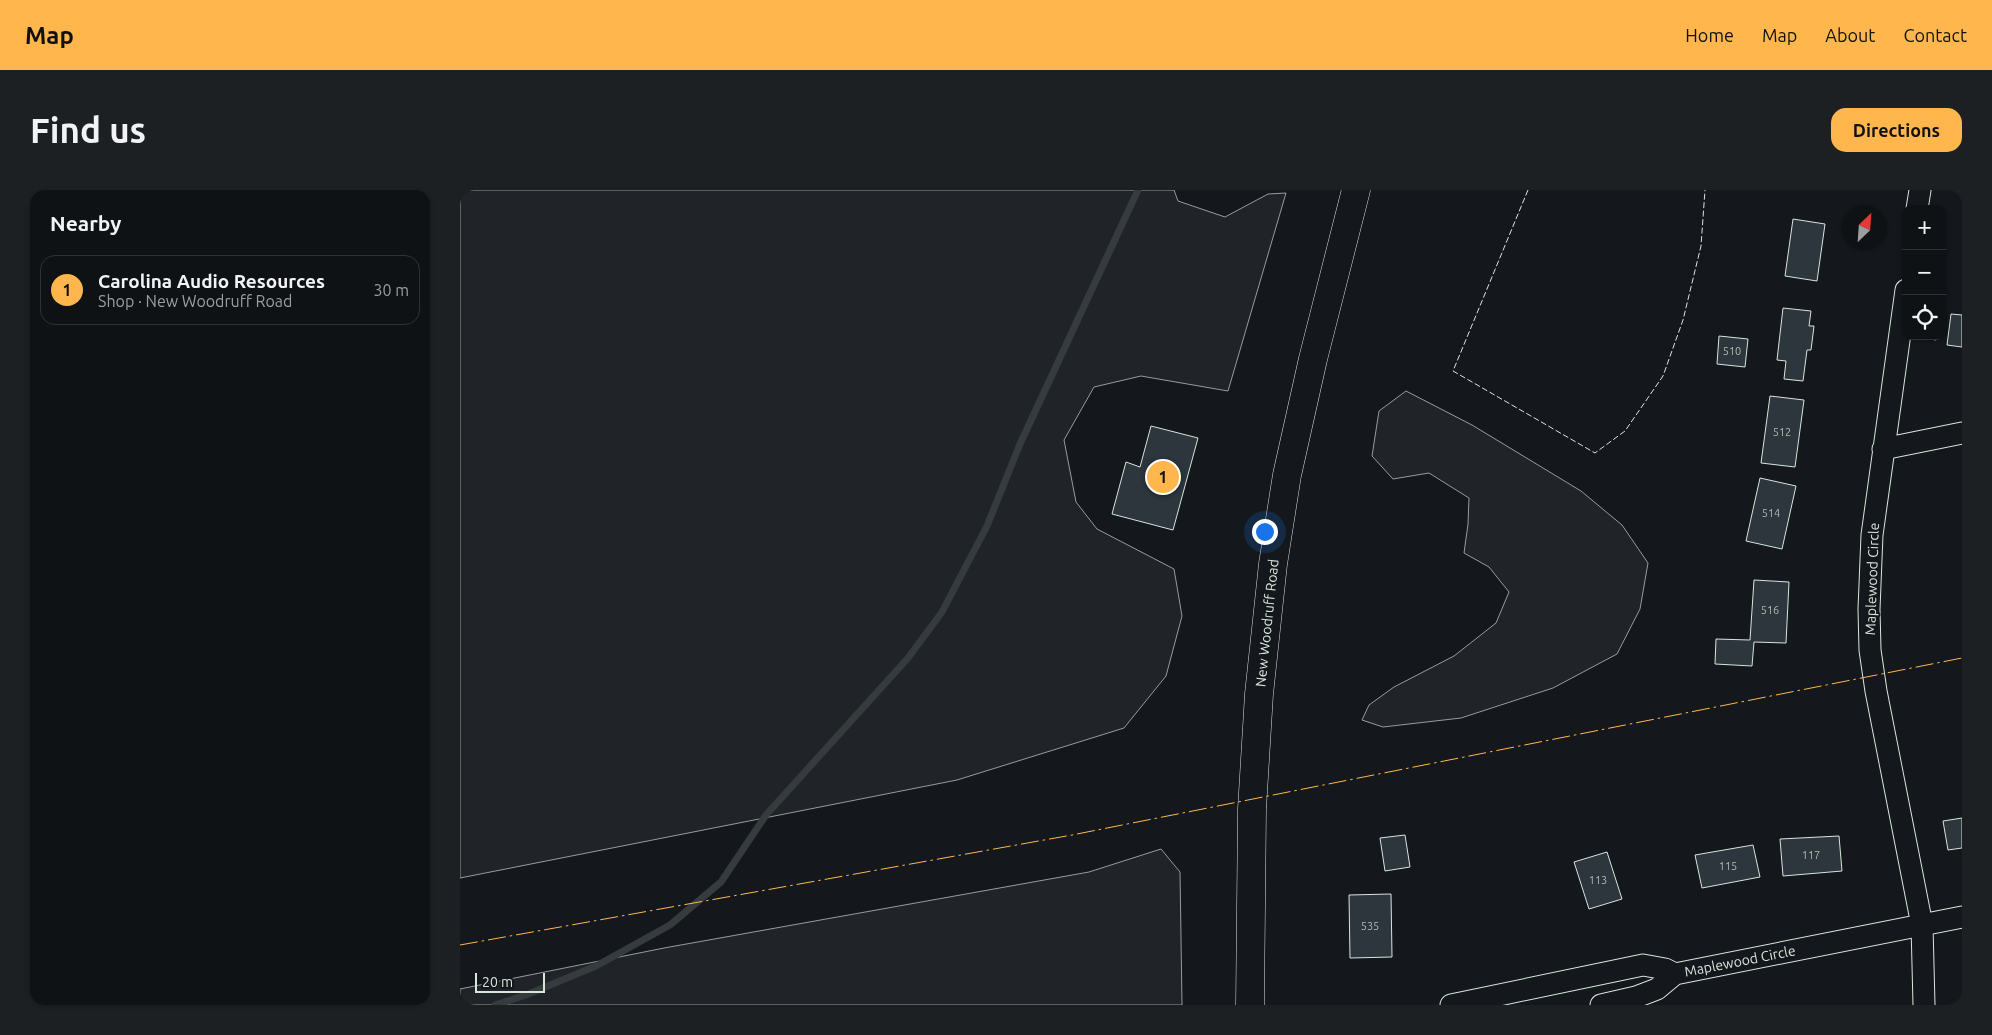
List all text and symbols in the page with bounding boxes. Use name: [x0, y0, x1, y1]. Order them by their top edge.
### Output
text: Map: [25, 22, 74, 49]
text: Home: [1685, 25, 1734, 45]
text: Map: [1762, 25, 1797, 45]
text: About: [1825, 25, 1875, 45]
text: Contact: [1903, 25, 1967, 45]
button: Directions: [1831, 108, 1962, 152]
text: Find us: [30, 110, 146, 150]
north arrow: [1842, 205, 1887, 250]
map controls: [1902, 205, 1947, 340]
button: +: [1902, 205, 1947, 250]
text: Nearby: [50, 211, 121, 235]
button: −: [1902, 250, 1947, 295]
text: Carolina Audio Resources: [98, 270, 325, 292]
text: 1: [62, 281, 72, 299]
text: 30 m: [373, 281, 409, 299]
text: Shop · New Woodruff Road: [98, 292, 292, 310]
button: locate: [1902, 295, 1947, 340]
house number: 510: [1723, 345, 1741, 357]
house number: 512: [1773, 426, 1791, 438]
pin: 1: [1147, 458, 1179, 496]
house number: 514: [1762, 507, 1780, 519]
your location: [1252, 519, 1278, 545]
street label: Maplewood Circle: [1862, 522, 1882, 636]
street label: New Woodruff Road: [1252, 558, 1282, 688]
house number: 516: [1761, 604, 1779, 616]
house number: 117: [1802, 849, 1820, 861]
house number: 115: [1719, 860, 1737, 872]
house number: 113: [1589, 874, 1607, 886]
house number: 535: [1361, 920, 1379, 932]
street label: Maplewood Circle: [1683, 942, 1797, 980]
scale bar: [475, 970, 545, 993]
text: 20 m: [482, 974, 513, 990]

